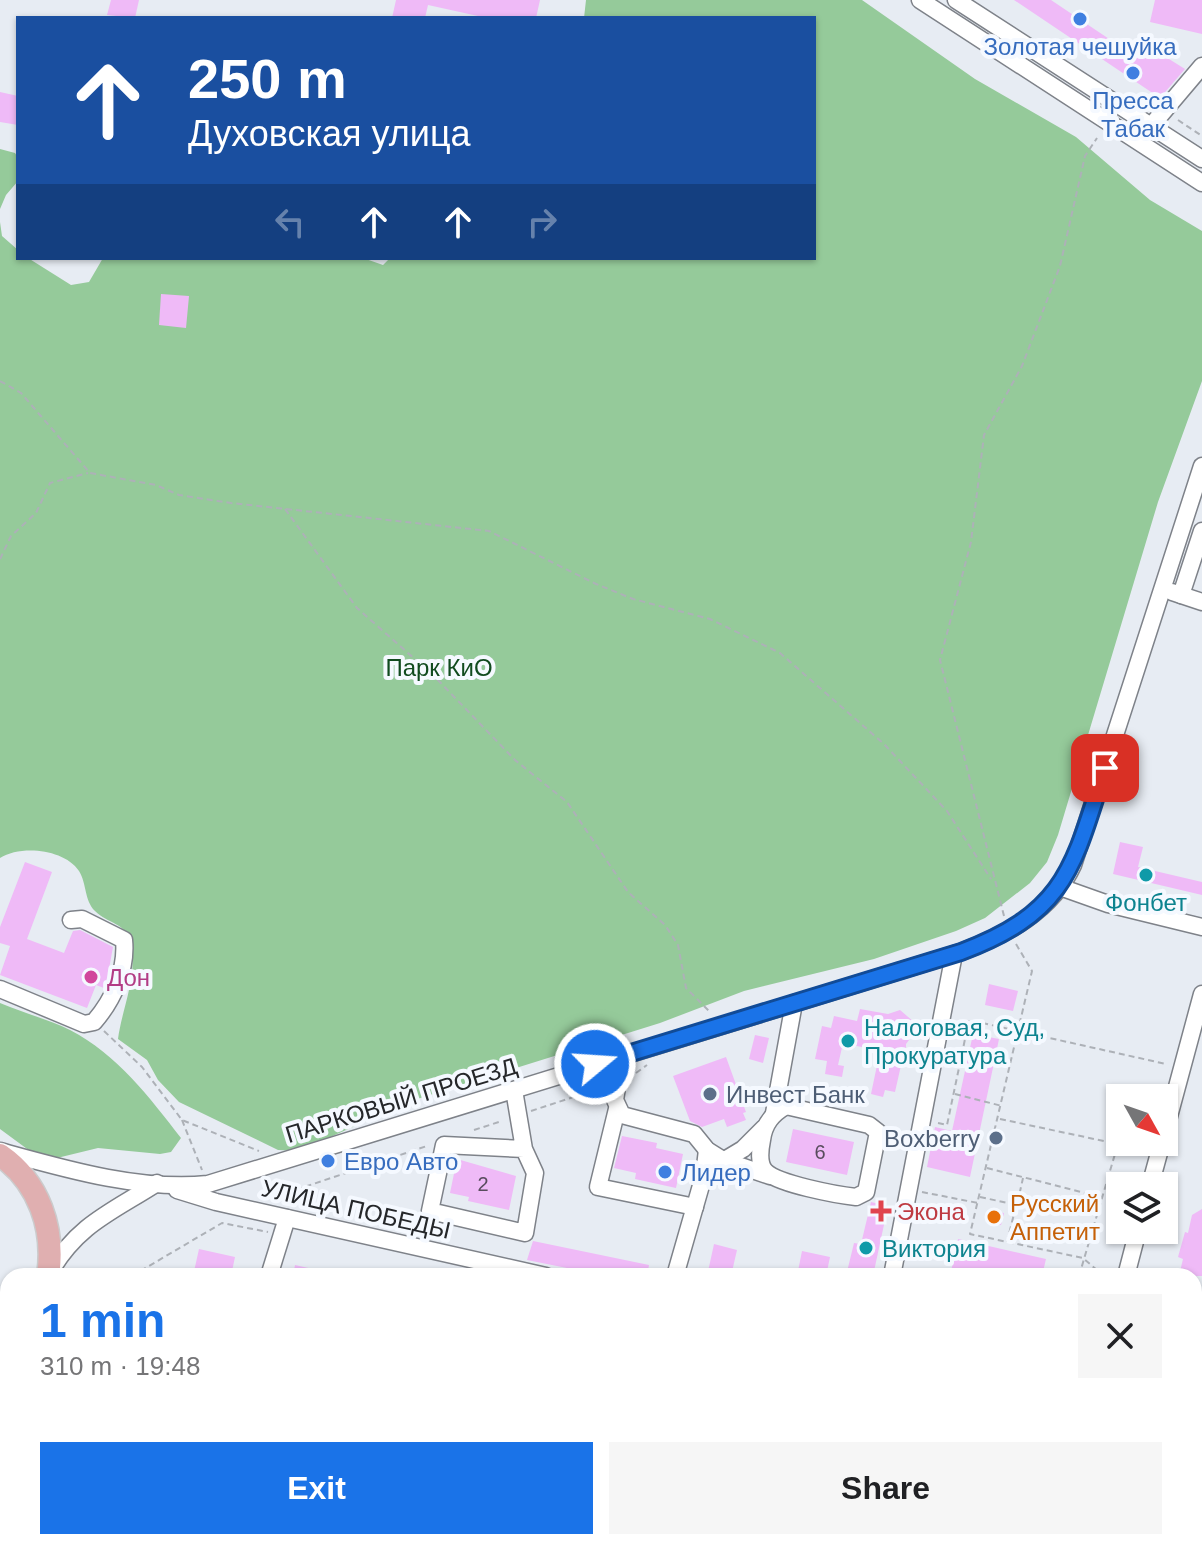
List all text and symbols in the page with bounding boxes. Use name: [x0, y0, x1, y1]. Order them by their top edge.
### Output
marker: Золотая чешуйка: [1071, 10, 1089, 28]
place label: Золотая чешуйка: [983, 33, 1177, 60]
text: 250 m: [188, 47, 347, 110]
icon: ahead: [56, 48, 160, 152]
marker: Пресса Табак: [1124, 64, 1142, 82]
place label: Пресса Табак: [1092, 87, 1174, 142]
text: Духовская улица: [188, 113, 471, 154]
icon: left: [268, 200, 312, 244]
icon: ahead: [352, 200, 396, 244]
icon: ahead: [436, 200, 480, 244]
icon: right: [520, 200, 564, 244]
park label: Парк КиО: [385, 654, 493, 681]
pin: [1071, 734, 1139, 802]
icon: arrive: [1083, 746, 1127, 790]
marker: Фонбет: [1137, 866, 1155, 884]
place label: Фонбет: [1105, 889, 1187, 916]
place label: Дон: [107, 964, 150, 991]
marker: Дон: [82, 968, 100, 986]
place label: Налоговая, Суд, Прокуратура: [864, 1014, 1045, 1069]
position arrow: [553, 1022, 637, 1106]
marker: Налоговая, Суд, Прокуратура: [839, 1032, 857, 1050]
street label: ПАРКОВЫЙ ПРОЕЗД: [282, 1052, 520, 1148]
place label: Инвест Банк: [726, 1081, 865, 1108]
north arrow: [1106, 1084, 1178, 1156]
map controls: [1106, 1084, 1178, 1244]
marker: Инвест Банк: [701, 1085, 719, 1103]
place label: Boxberry: [884, 1125, 980, 1152]
marker: Boxberry: [987, 1129, 1005, 1147]
house number: 6: [814, 1141, 826, 1163]
place label: Евро Авто: [344, 1148, 458, 1175]
marker: Евро Авто: [319, 1152, 337, 1170]
place label: Лидер: [681, 1159, 751, 1186]
marker: Лидер: [656, 1163, 674, 1181]
button: layers: [1106, 1172, 1178, 1244]
house number: 2: [477, 1173, 489, 1195]
street label: УЛИЦА ПОБЕДЫ: [259, 1174, 453, 1244]
place label: Русский Аппетит: [1010, 1190, 1100, 1245]
place label: Экона: [897, 1198, 966, 1225]
marker: Экона: [872, 1202, 890, 1220]
marker: Русский Аппетит: [985, 1208, 1003, 1226]
place label: Виктория: [882, 1235, 986, 1262]
marker: Виктория: [857, 1239, 875, 1257]
text: 1 min: [40, 1294, 165, 1347]
button: close: [1078, 1294, 1162, 1378]
text: 310 m · 19:48: [40, 1351, 200, 1381]
button: Exit: [40, 1442, 593, 1534]
button: Share: [609, 1442, 1162, 1534]

